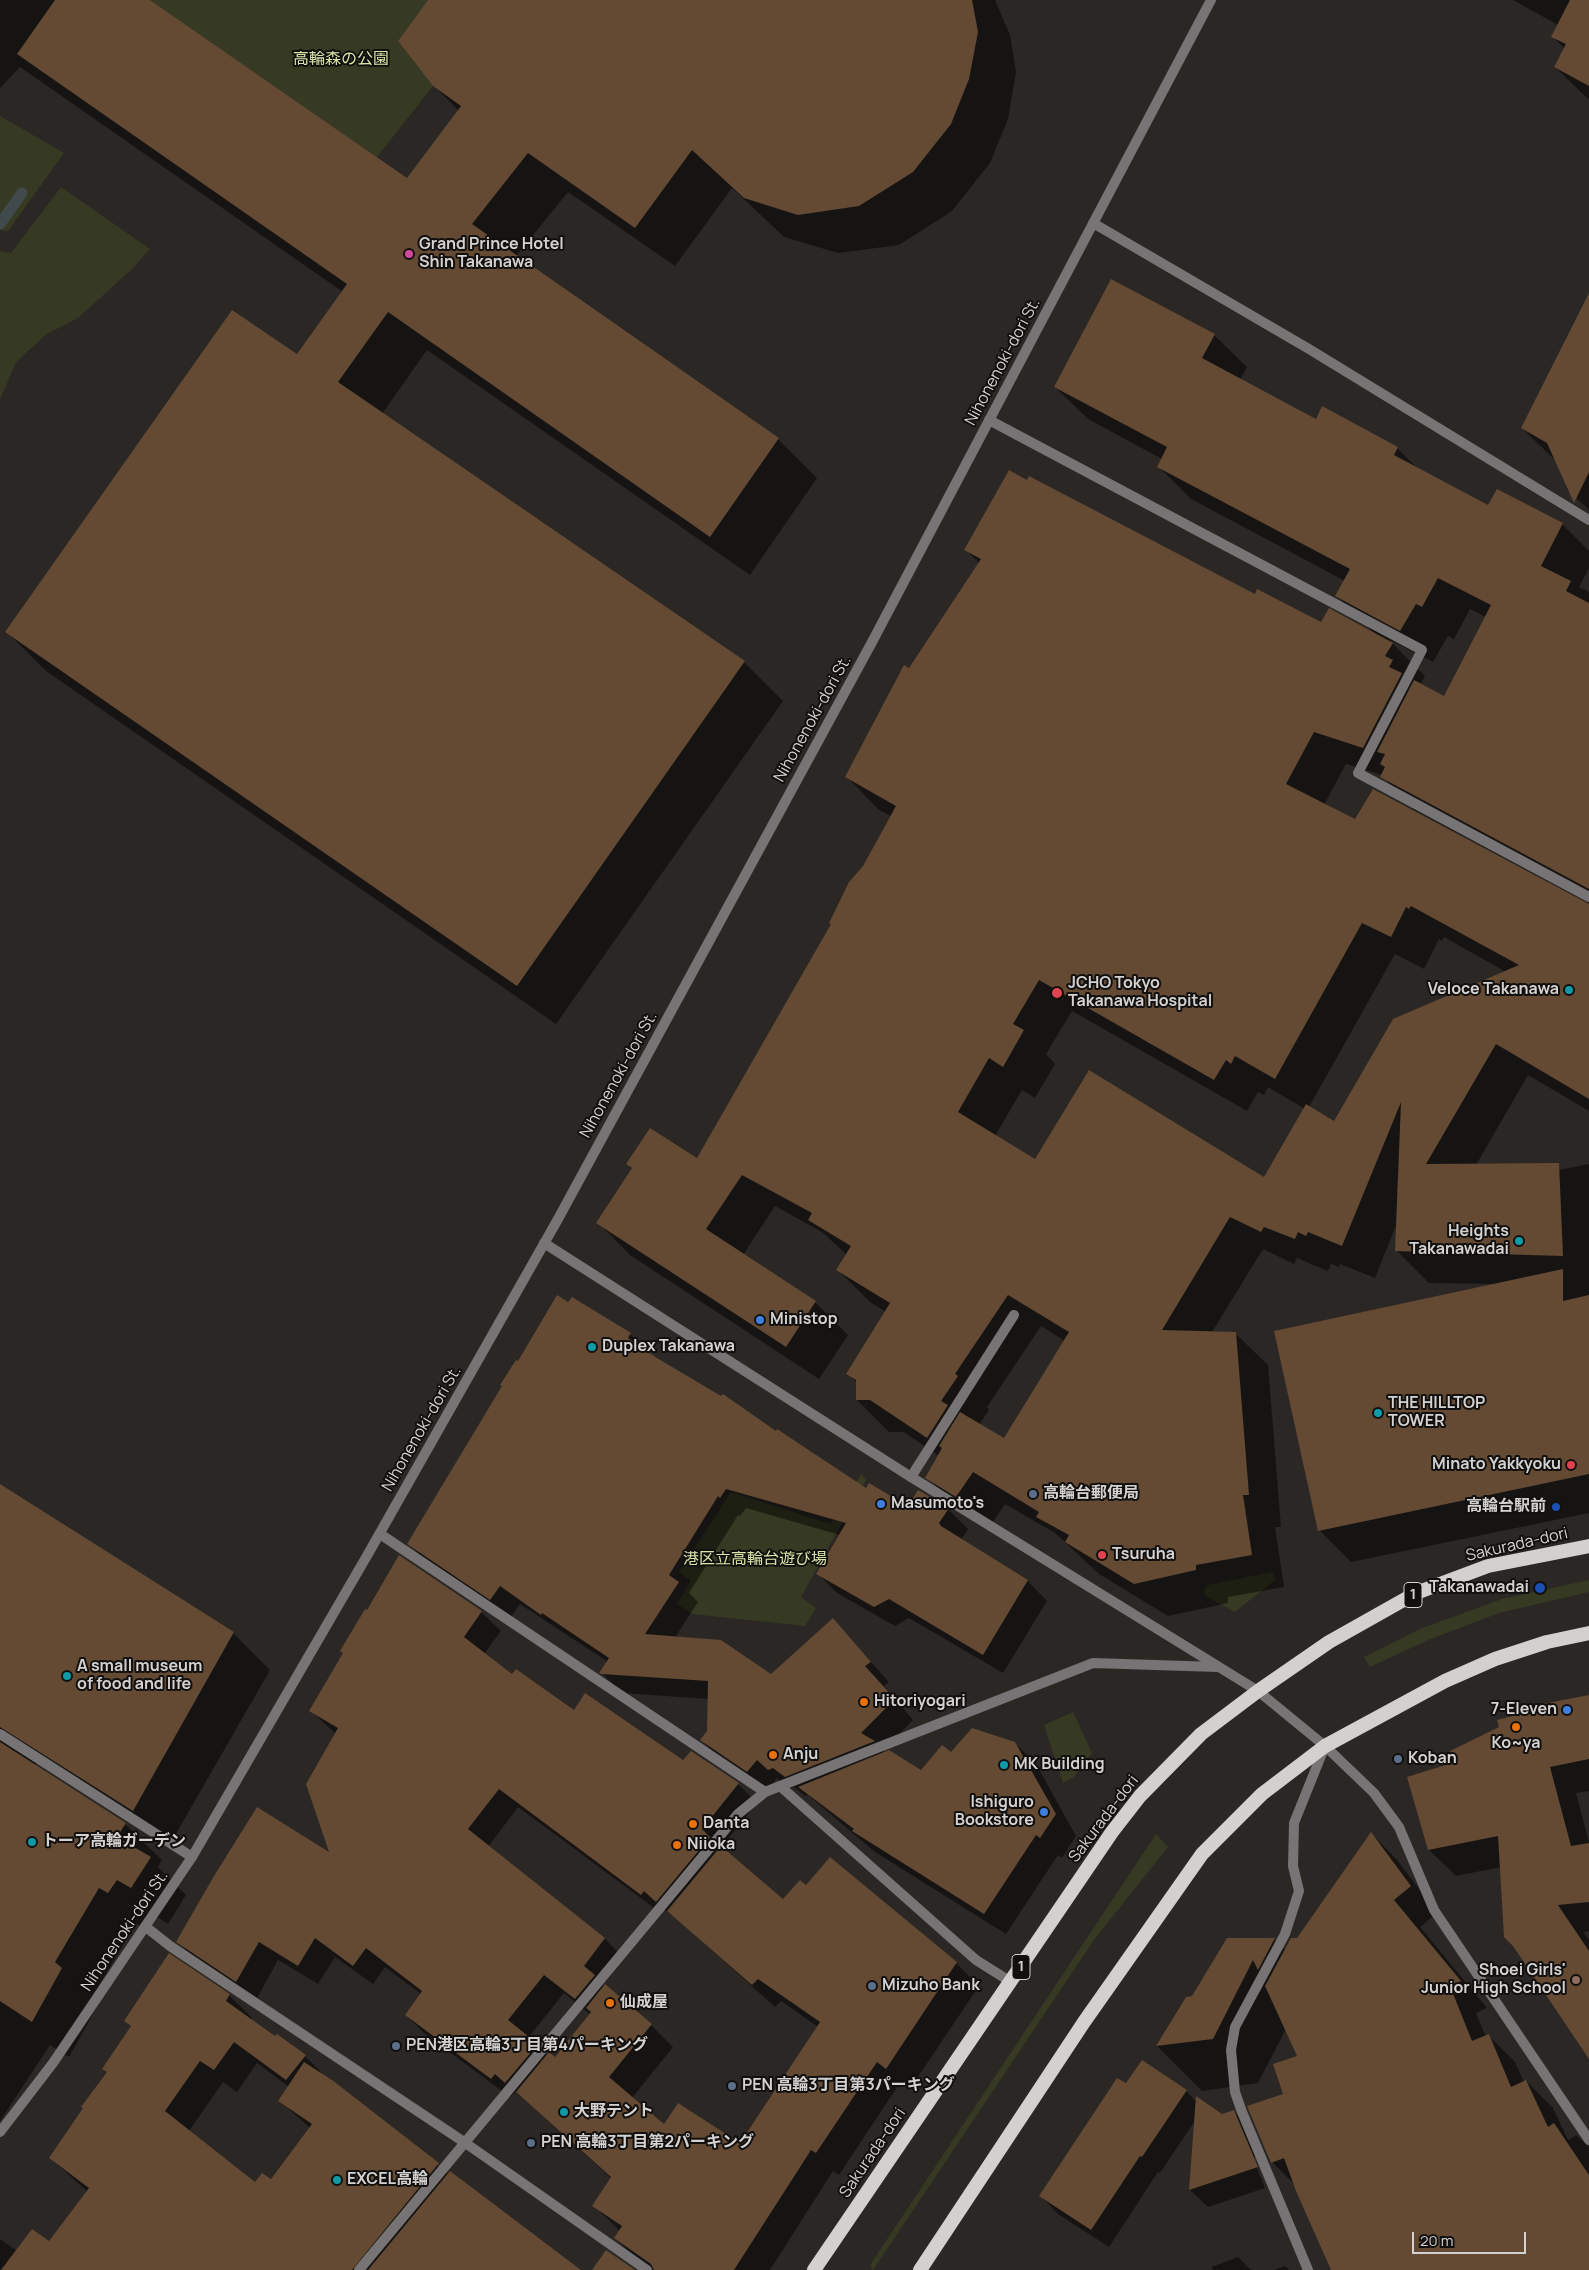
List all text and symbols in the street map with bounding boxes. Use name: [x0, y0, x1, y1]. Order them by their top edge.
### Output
park label: 高輪森の公園: [293, 50, 389, 70]
place label: Grand Prince Hotel Shin Takanawa: [419, 235, 564, 273]
marker: Grand Prince Hotel Shin Takanawa: [403, 248, 415, 260]
street label: Nihonenoki-dori St.: [961, 295, 1045, 429]
street label: Nihonenoki-dori St.: [770, 652, 856, 786]
place label: JCHO Tokyo Takanawa Hospital: [1068, 974, 1212, 1012]
place label: Veloce Takanawa: [1428, 980, 1559, 1000]
marker: Veloce Takanawa: [1563, 984, 1575, 996]
marker: JCHO Tokyo Takanawa Hospital: [1050, 986, 1064, 1000]
street label: Nihonenoki-dori St.: [576, 1008, 662, 1142]
place label: Heights Takanawadai: [1409, 1222, 1509, 1260]
marker: Heights Takanawadai: [1513, 1235, 1525, 1247]
place label: Ministop: [770, 1310, 838, 1330]
marker: Ministop: [754, 1314, 766, 1326]
place label: Duplex Takanawa: [602, 1337, 735, 1357]
marker: Duplex Takanawa: [586, 1341, 598, 1353]
street label: Nihonenoki-dori St.: [378, 1363, 466, 1495]
place label: THE HILLTOP TOWER: [1388, 1394, 1485, 1432]
marker: THE HILLTOP TOWER: [1372, 1407, 1384, 1419]
place label: Minato Yakkyoku: [1432, 1455, 1561, 1475]
marker: Minato Yakkyoku: [1565, 1459, 1577, 1471]
place label: 高輪台郵便局: [1043, 1484, 1139, 1504]
marker: 高輪台郵便局: [1027, 1488, 1039, 1500]
place label: Masumoto's: [891, 1494, 984, 1514]
place label: 高輪台駅前: [1466, 1497, 1546, 1517]
marker: Masumoto's: [875, 1498, 887, 1510]
marker: 高輪台駅前: [1550, 1501, 1562, 1513]
street label: Sakurada-dori: [1464, 1524, 1570, 1566]
place label: Tsuruha: [1112, 1545, 1175, 1565]
marker: Tsuruha: [1096, 1549, 1108, 1561]
park label: 港区立高輪台遊び場: [683, 1550, 827, 1570]
place label: Takanawadai: [1429, 1578, 1529, 1598]
marker: Takanawadai: [1533, 1581, 1547, 1595]
road number: 1: [1404, 1582, 1422, 1608]
place label: A small museum of food and life: [77, 1657, 202, 1695]
marker: A small museum of food and life: [61, 1670, 73, 1682]
place label: Hitoriyogari: [874, 1692, 966, 1712]
marker: Hitoriyogari: [858, 1696, 870, 1708]
place label: 7-Eleven: [1491, 1700, 1557, 1720]
marker: 7-Eleven: [1561, 1704, 1573, 1716]
marker: Ko~ya: [1510, 1721, 1522, 1733]
place label: Ko~ya: [1492, 1734, 1540, 1754]
place label: Anju: [783, 1745, 818, 1765]
marker: Anju: [767, 1749, 779, 1761]
place label: Koban: [1408, 1749, 1457, 1769]
marker: Koban: [1392, 1753, 1404, 1765]
place label: MK Building: [1014, 1755, 1105, 1775]
marker: MK Building: [998, 1759, 1010, 1771]
street label: Sakurada-dori: [1065, 1772, 1143, 1866]
place label: Ishiguro Bookstore: [955, 1793, 1034, 1831]
marker: Ishiguro Bookstore: [1038, 1806, 1050, 1818]
place label: Danta: [703, 1814, 750, 1834]
marker: Danta: [687, 1818, 699, 1830]
place label: トーア高輪ガーデン: [42, 1832, 186, 1852]
place label: Niioka: [687, 1835, 735, 1855]
marker: トーア高輪ガーデン: [26, 1836, 38, 1848]
marker: Niioka: [671, 1839, 683, 1851]
street label: Nihonenoki-dori St.: [77, 1867, 173, 1995]
road number: 1: [1012, 1954, 1030, 1980]
place label: Shoei Girls' Junior High School: [1421, 1961, 1566, 1999]
marker: Shoei Girls' Junior High School: [1570, 1974, 1582, 1986]
place label: Mizuho Bank: [882, 1976, 980, 1996]
marker: Mizuho Bank: [866, 1980, 878, 1992]
place label: 仙成屋: [620, 1993, 668, 2013]
marker: 仙成屋: [604, 1997, 616, 2009]
place label: PEN港区高輪3丁目第4パーキング: [406, 2036, 648, 2056]
marker: PEN港区高輪3丁目第4パーキング: [390, 2040, 402, 2052]
place label: PEN 高輪3丁目第3パーキング: [742, 2076, 955, 2096]
marker: PEN 高輪3丁目第3パーキング: [726, 2080, 738, 2092]
place label: 大野テント: [574, 2102, 654, 2122]
street label: Sakurada-dori: [836, 2104, 910, 2202]
marker: 大野テント: [558, 2106, 570, 2118]
place label: PEN 高輪3丁目第2パーキング: [541, 2133, 754, 2153]
marker: PEN 高輪3丁目第2パーキング: [525, 2137, 537, 2149]
place label: EXCEL高輪: [347, 2170, 428, 2190]
marker: EXCEL高輪: [331, 2174, 343, 2186]
scale bar: [1414, 2222, 1528, 2254]
text: 20 m: [1420, 2230, 1453, 2251]

